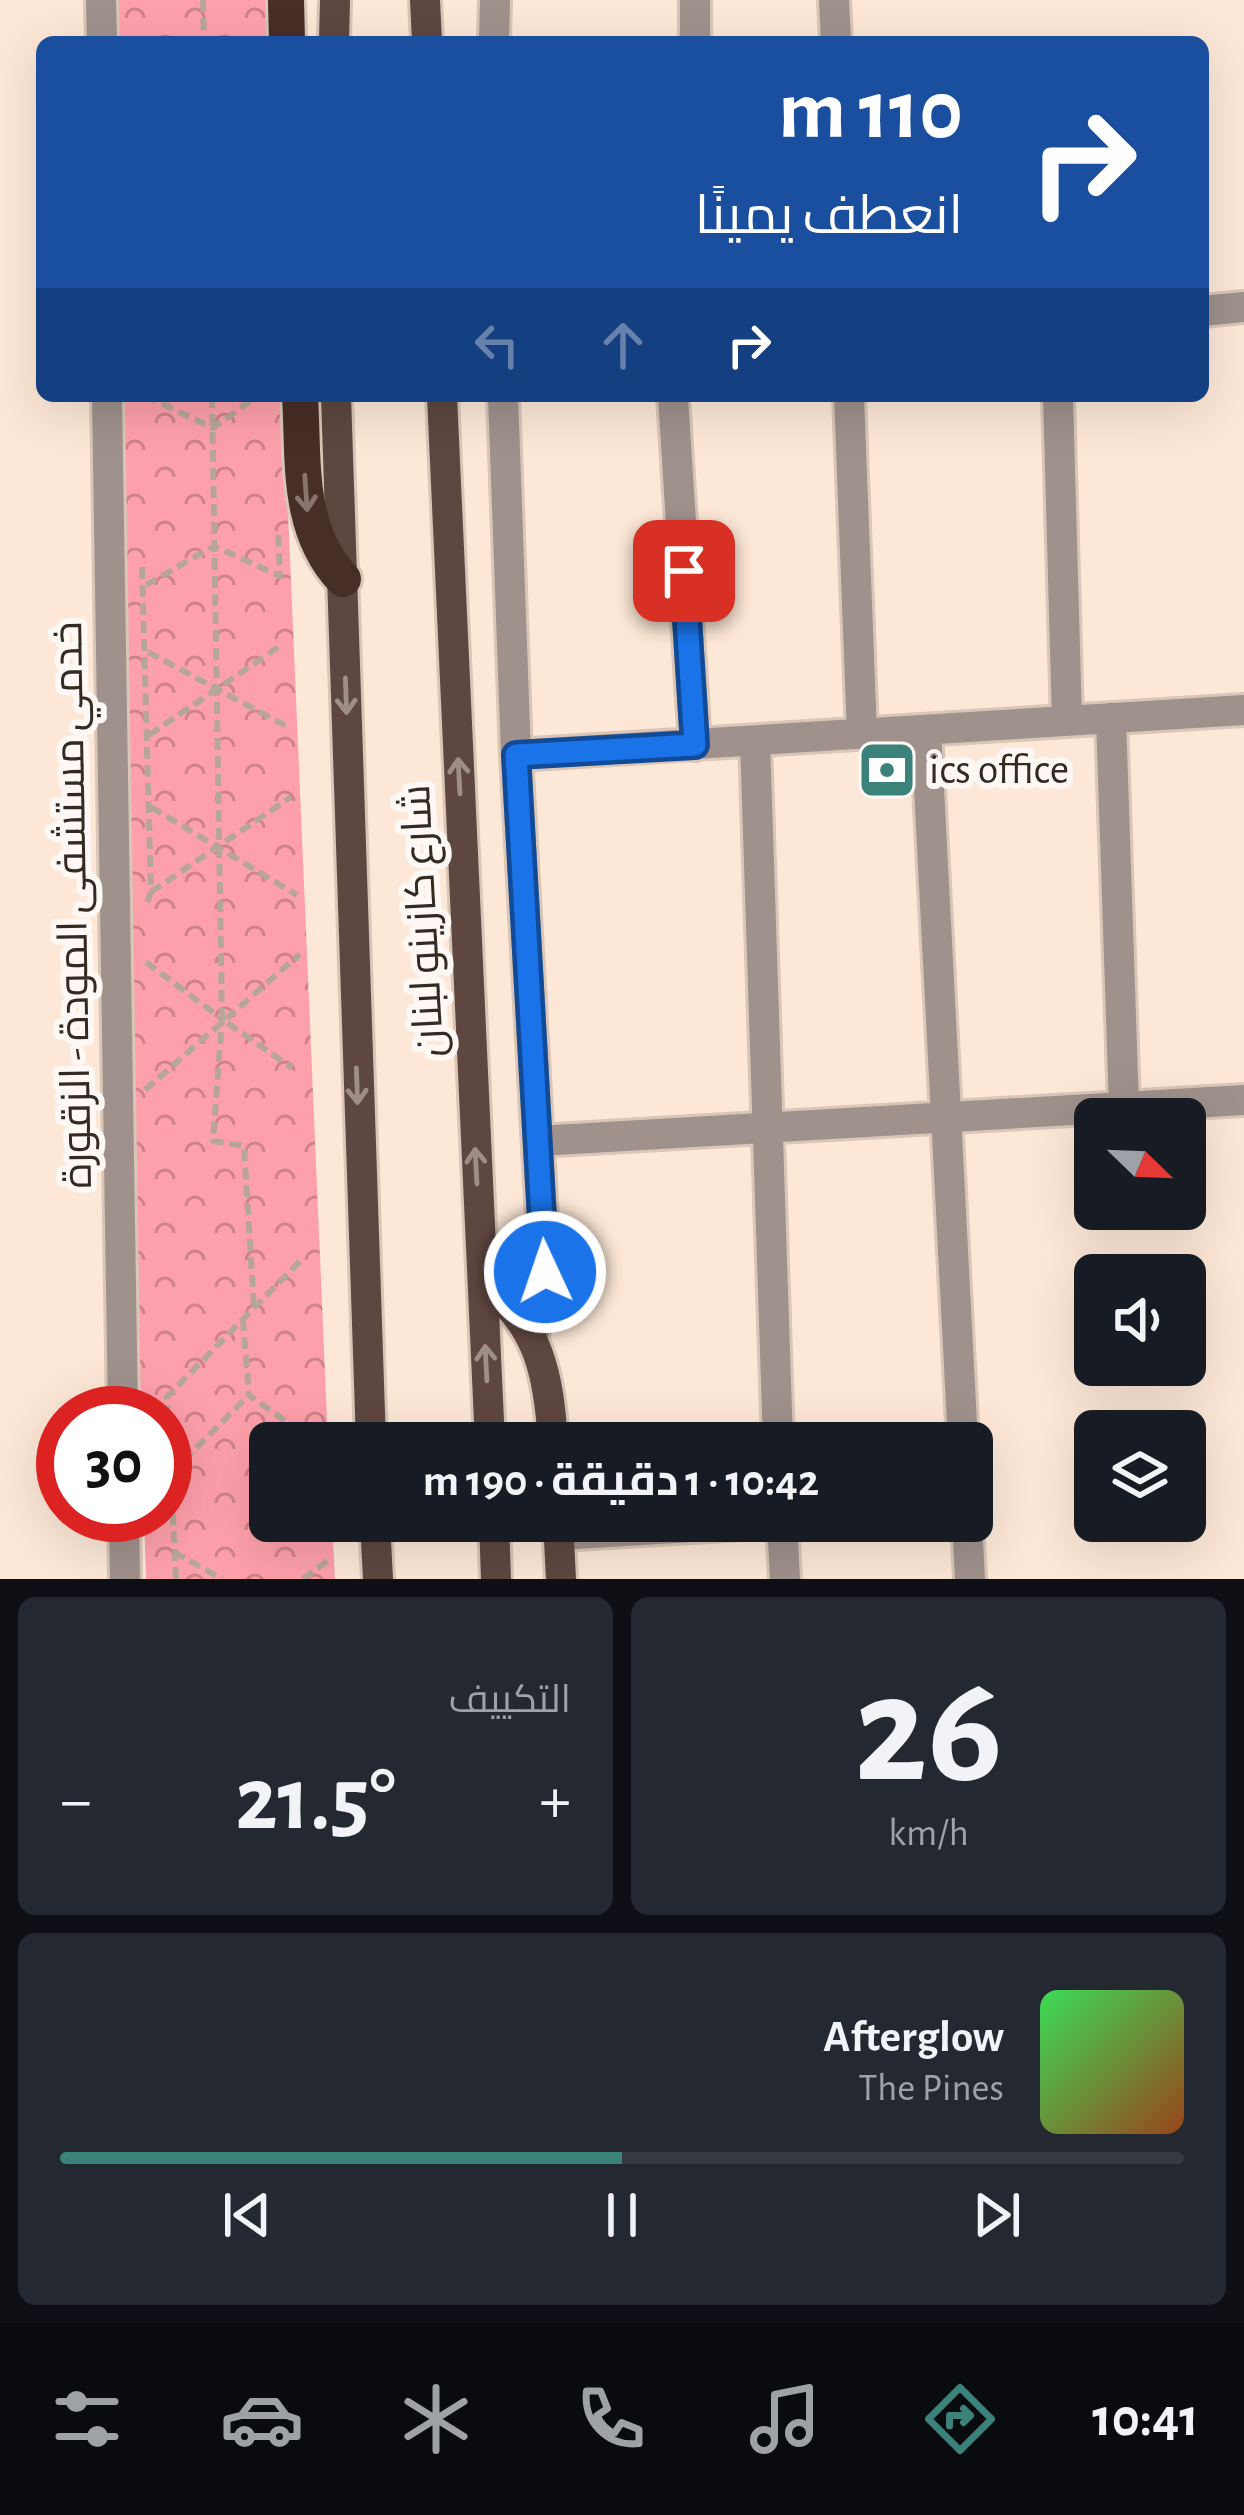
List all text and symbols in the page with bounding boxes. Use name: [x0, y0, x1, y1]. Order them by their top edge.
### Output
text: 110 m: [778, 70, 963, 154]
icon: right: [1005, 84, 1161, 240]
text: انعطف يمينًا: [695, 190, 963, 244]
icon: left: [464, 312, 530, 378]
icon: ahead: [590, 312, 656, 378]
icon: right: [716, 312, 782, 378]
one-way arrow: [295, 473, 318, 512]
pin: [633, 520, 735, 622]
icon: arrive: [651, 538, 717, 604]
street label: خدمي مستشفى المودة - الزقورة: [47, 621, 109, 1189]
one-way arrow: [335, 676, 358, 715]
bank icon: ics office: [856, 739, 918, 801]
place label: ics office: [929, 749, 1069, 791]
one-way arrow: [447, 757, 470, 796]
street label: شارع كازينو لبنان: [395, 783, 456, 1058]
one-way arrow: [345, 1066, 368, 1105]
north arrow: [1074, 1098, 1206, 1230]
map controls: [1074, 1098, 1206, 1542]
one-way arrow: [464, 1147, 487, 1186]
position arrow: [482, 1209, 608, 1335]
button: sound: [1074, 1254, 1206, 1386]
one-way arrow: [474, 1344, 497, 1383]
speed limit sign: 30: [36, 1386, 192, 1542]
button: layers: [1074, 1410, 1206, 1542]
text: 10:42 · 1 دقيقة · 190 m: [423, 1459, 819, 1504]
text: 26: [854, 1654, 1003, 1810]
text: التكييف: [449, 1681, 571, 1720]
text: 21.5°: [235, 1756, 396, 1846]
text: −: [60, 1768, 92, 1834]
text: +: [539, 1768, 571, 1834]
text: km/h: [888, 1814, 969, 1853]
text: Afterglow: [823, 2015, 1004, 2060]
text: The Pines: [858, 2069, 1004, 2108]
icon: previous: [214, 2182, 280, 2248]
icon: pause: [589, 2182, 655, 2248]
icon: next: [964, 2182, 1030, 2248]
icon: filters: [45, 2377, 129, 2461]
icon: car: [220, 2377, 304, 2461]
icon: climate: [394, 2377, 478, 2461]
icon: phone: [569, 2377, 653, 2461]
icon: music: [743, 2377, 827, 2461]
icon: directions: [918, 2377, 1002, 2461]
text: 10:41: [1092, 2392, 1199, 2446]

